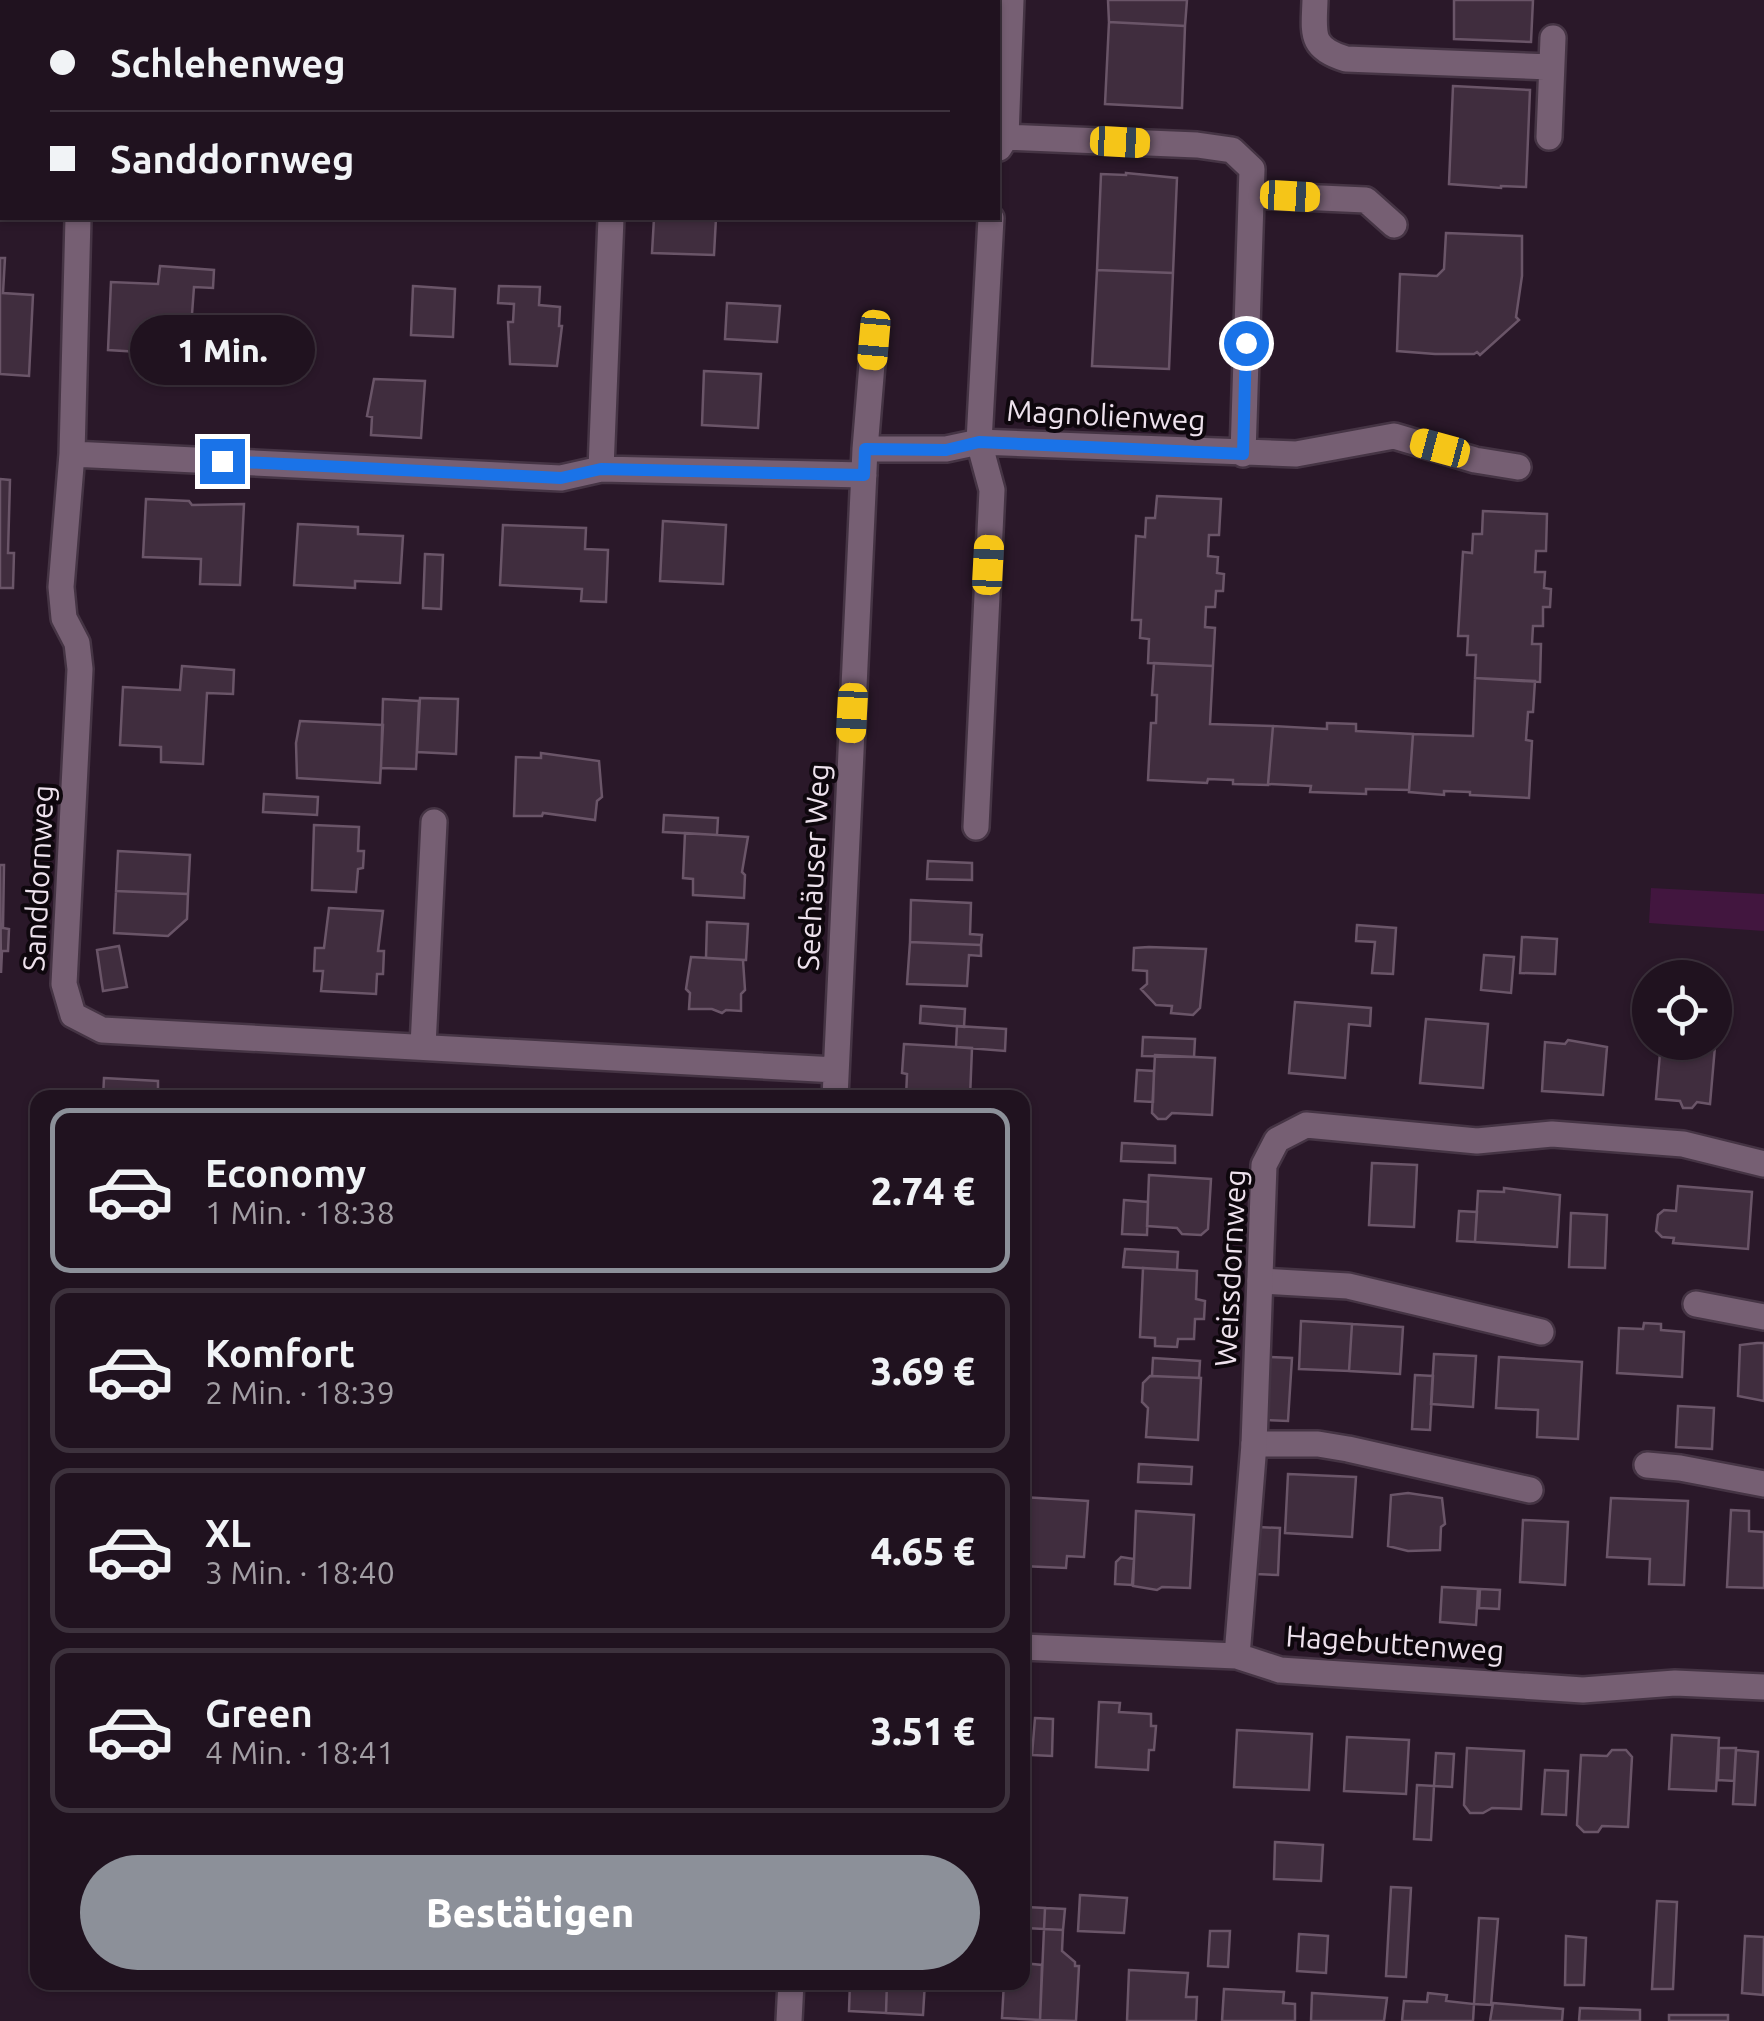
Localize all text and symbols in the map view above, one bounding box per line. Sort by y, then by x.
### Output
text: Schlehenweg [110,42,346,84]
car [1089,125,1151,159]
text: Sanddornweg [110,138,354,180]
car [1259,179,1321,213]
car [856,309,892,371]
callout: 1 Min. [130,316,314,386]
route start [1224,321,1269,366]
text: 1 Min. [177,332,268,368]
street label: Magnolienweg [1006,393,1206,437]
car [1407,426,1473,470]
route end [200,439,245,484]
car [971,534,1005,596]
car [835,682,869,744]
street label: Seehäuser Weg [791,763,835,971]
street label: Sanddornweg [16,784,60,972]
map controls [1632,960,1732,1060]
button: locate [1632,960,1732,1060]
icon: car [85,1146,175,1236]
text: Economy [205,1152,366,1194]
street label: Weissdornweg [1208,1168,1252,1368]
text: 2.74 € [871,1170,975,1212]
text: 1 Min. · 18:38 [205,1194,395,1230]
icon: car [85,1326,175,1416]
text: Komfort [205,1332,355,1374]
text: 3.69 € [871,1350,975,1392]
text: 2 Min. · 18:39 [205,1374,395,1410]
icon: car [85,1506,175,1596]
text: XL [205,1512,251,1554]
text: 4.65 € [871,1530,975,1572]
text: 3 Min. · 18:40 [205,1554,395,1590]
street label: Hagebuttenweg [1285,1618,1505,1668]
icon: car [85,1686,175,1776]
text: Green [205,1692,313,1734]
text: 3.51 € [871,1710,975,1752]
text: 4 Min. · 18:41 [205,1734,395,1770]
button: Bestätigen [80,1855,980,1970]

